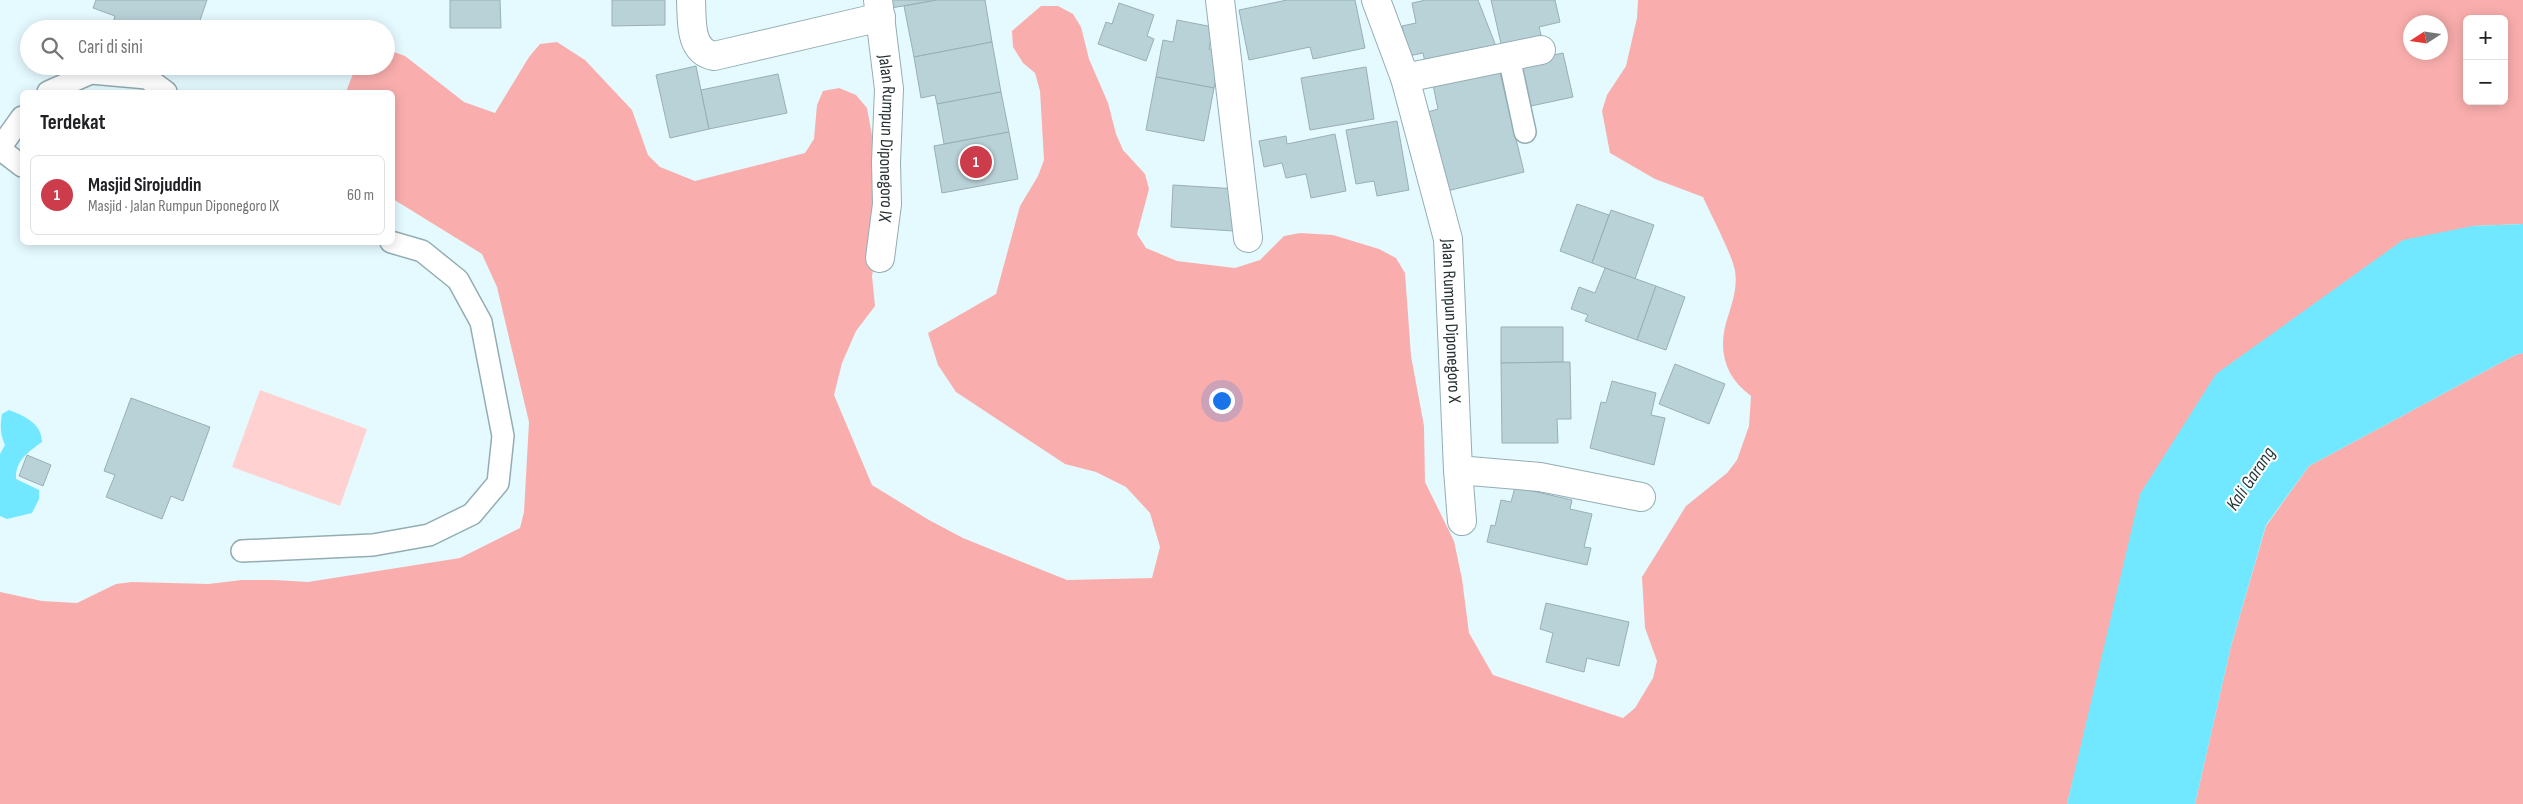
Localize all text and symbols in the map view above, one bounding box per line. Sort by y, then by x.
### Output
north arrow [2403,15,2448,60]
map controls [2463,15,2508,105]
button: + [2463,15,2508,60]
search box [20,20,395,75]
icon: search [38,34,66,62]
text: Cari di sini [78,36,143,59]
street label: Jalan Rumpun Diponegoro IX [874,52,900,224]
button: − [2463,60,2508,105]
text: Terdekat [40,110,106,135]
pin: 1 [960,143,992,181]
text: Masjid Sirojuddin [88,174,201,197]
text: 1 [54,186,60,205]
text: 60 m [347,186,374,205]
text: Masjid · Jalan Rumpun Diponegoro IX [88,197,279,216]
street label: Jalan Rumpun Diponegoro X [1437,238,1466,404]
your location [1209,388,1235,414]
water label: Kali Garang [2221,443,2281,515]

